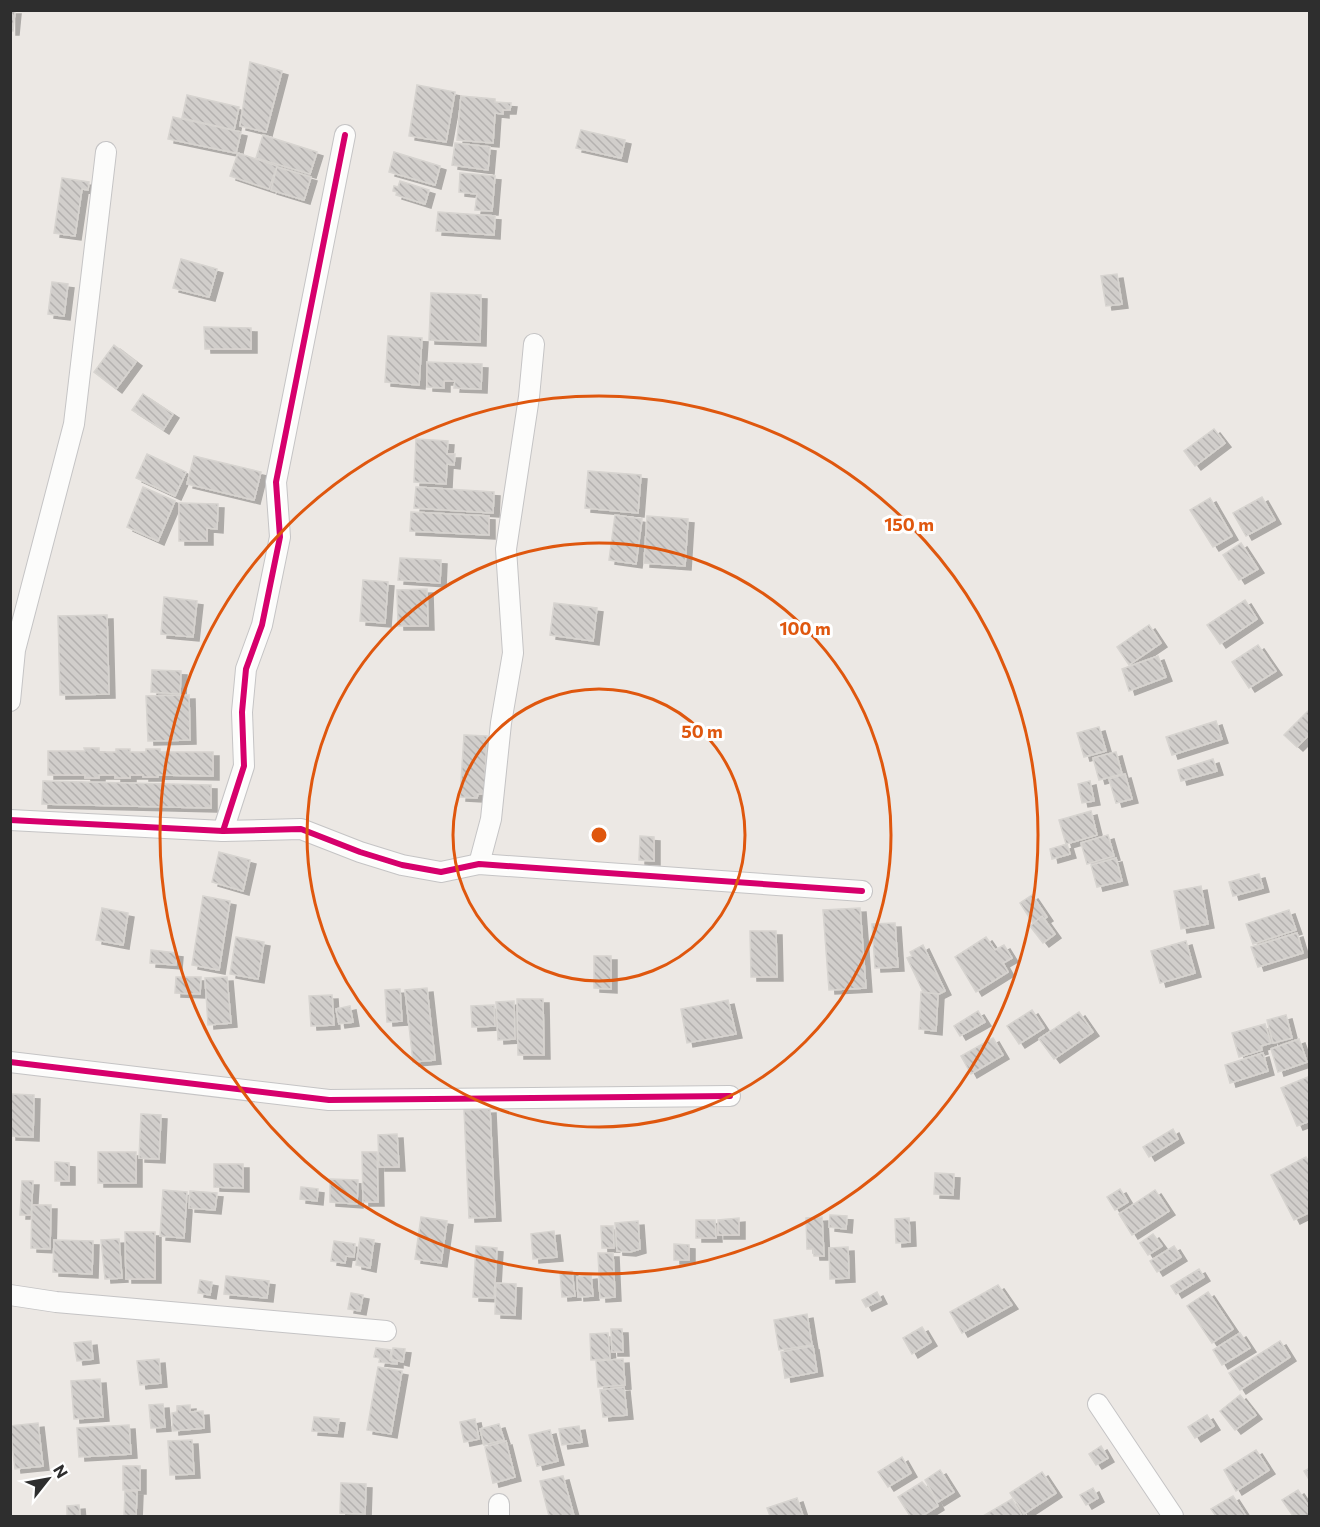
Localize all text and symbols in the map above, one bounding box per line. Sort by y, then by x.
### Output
text: 150 m [884,513,934,535]
text: 100 m [779,617,831,639]
text: 50 m [681,720,723,742]
centre of rings [589,825,609,845]
north arrow [18,1449,78,1509]
text: N [50,1461,73,1481]

